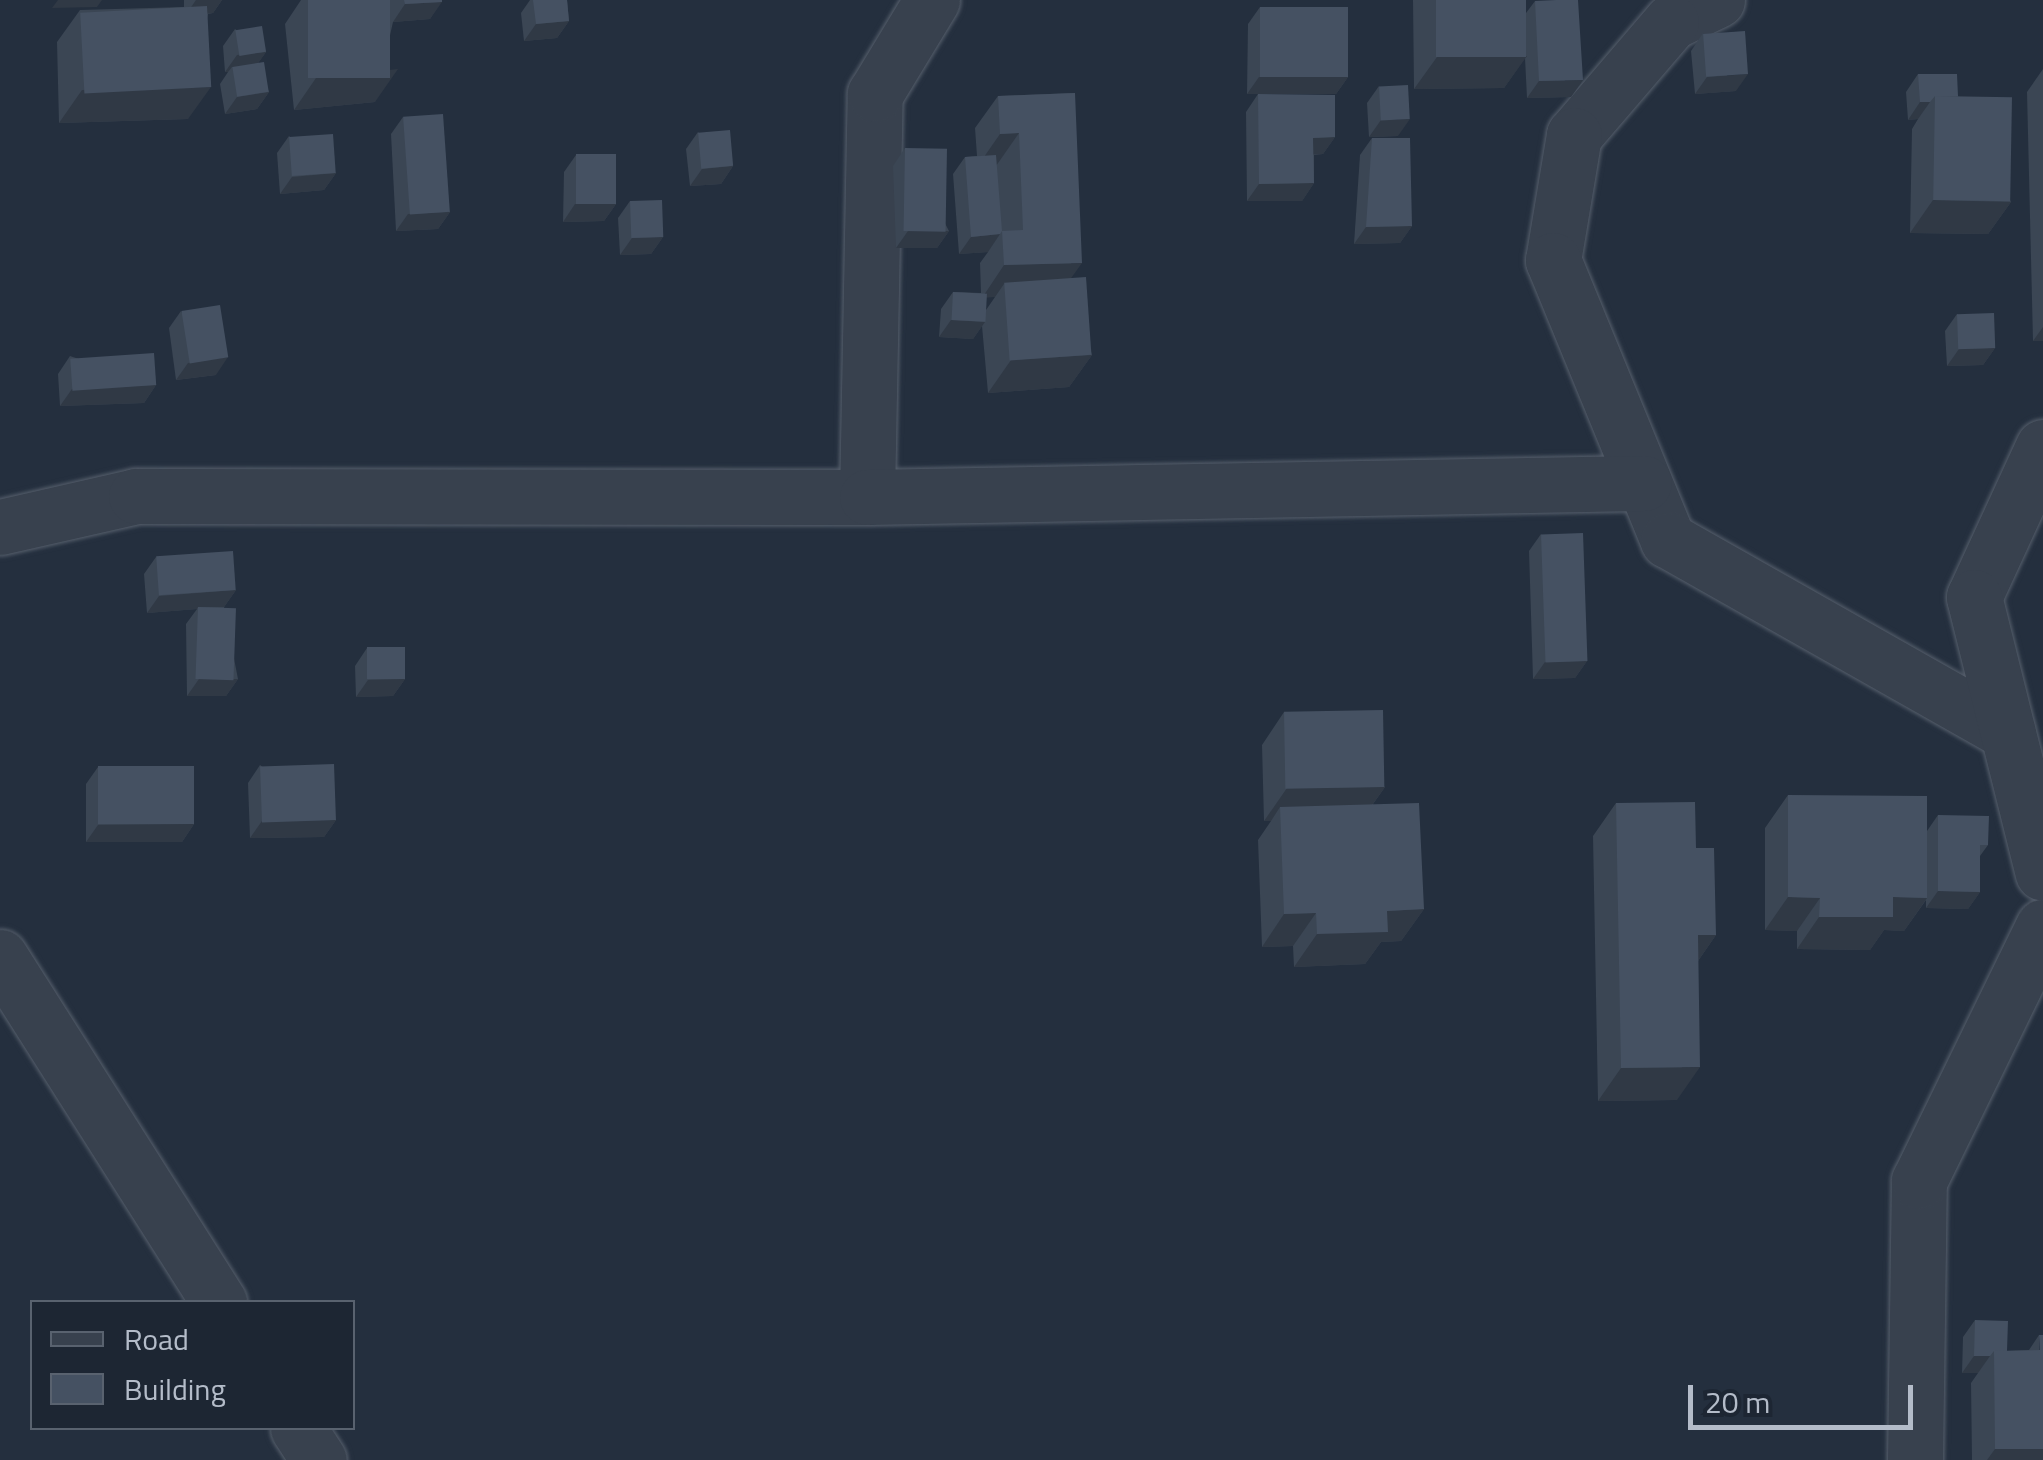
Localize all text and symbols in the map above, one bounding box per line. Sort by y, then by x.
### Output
legend [30,1300,355,1430]
text: Road [124,1316,189,1362]
scale bar [1693,1365,1918,1427]
text: Building [124,1366,226,1412]
text: 20 m [1705,1379,1770,1425]

